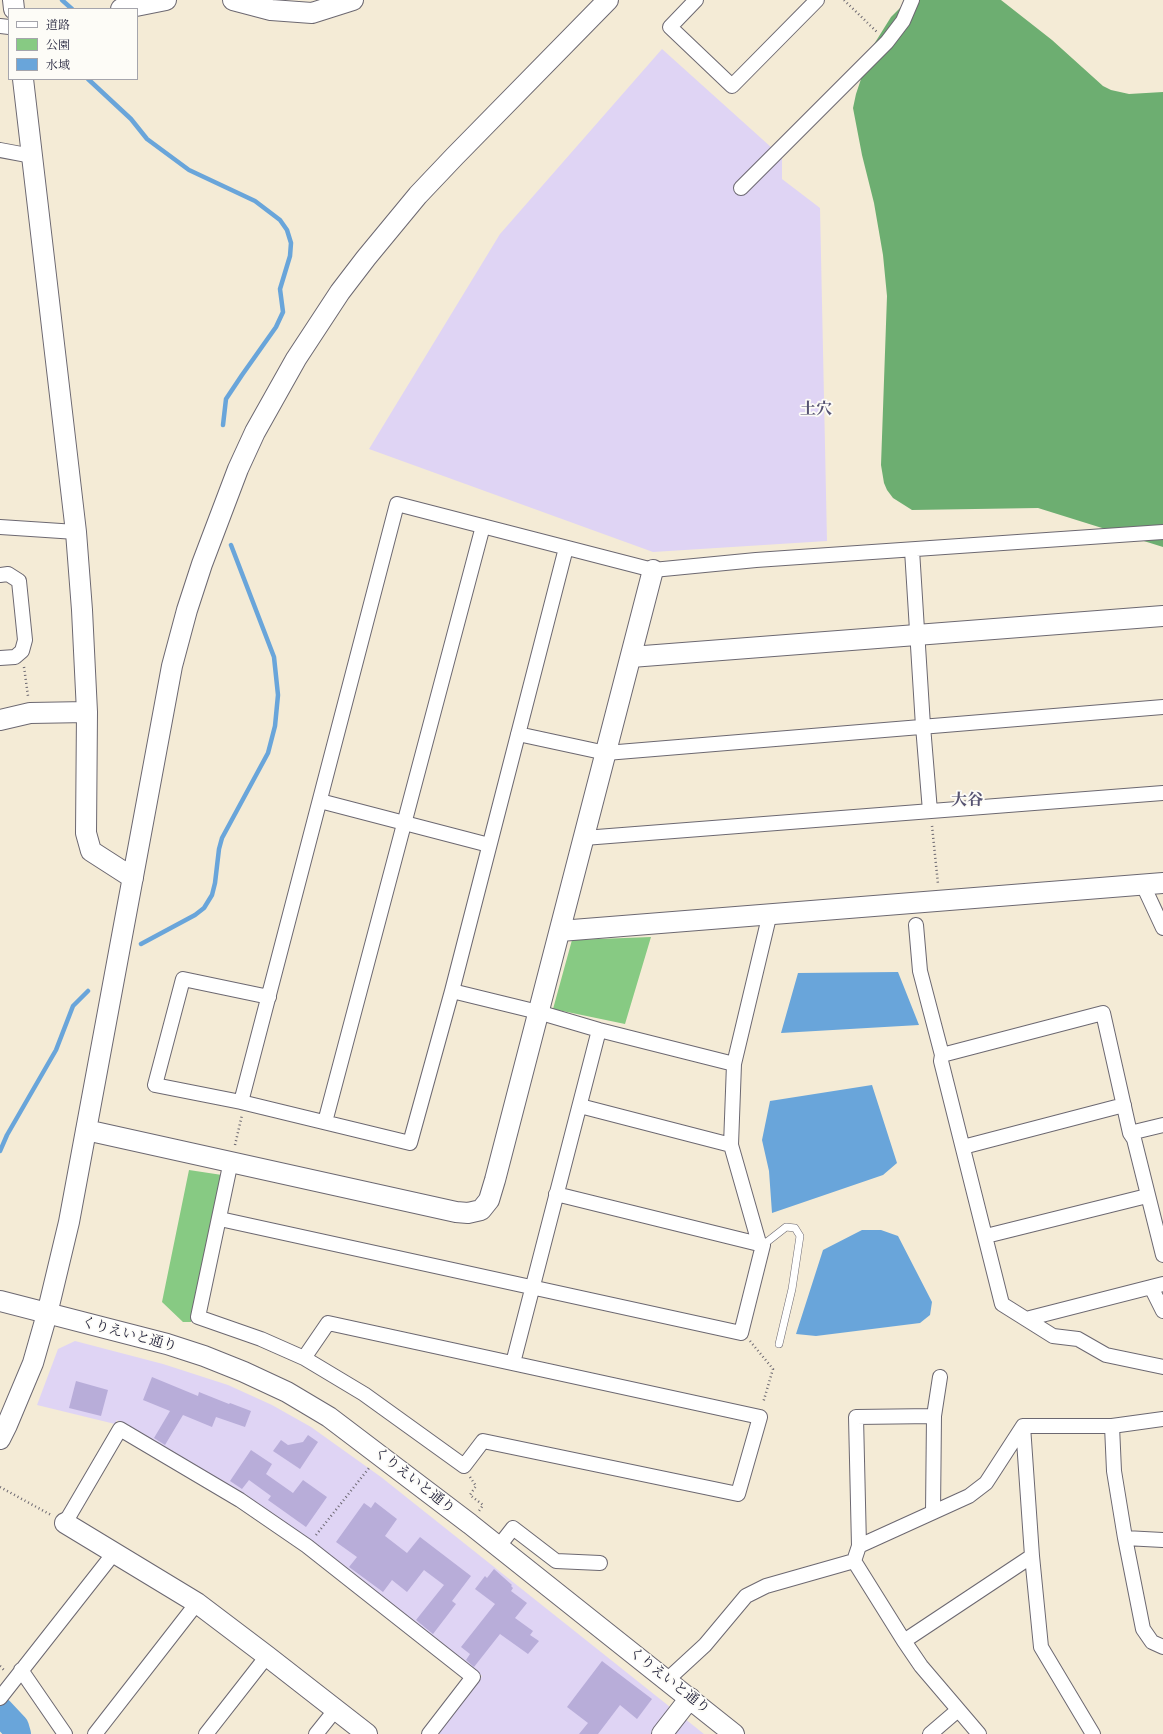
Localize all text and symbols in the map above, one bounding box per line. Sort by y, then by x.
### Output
legend [8,8,138,80]
text: 道路 [46,18,70,33]
text: 公園 [46,38,70,53]
text: 水域 [46,58,70,73]
district label: 土穴 [800,400,832,420]
district label: 大谷 [951,791,983,811]
street label: くりえいと通り [79,1314,179,1356]
street label: くりえいと通り [370,1444,458,1518]
street label: くりえいと通り [625,1644,713,1718]

